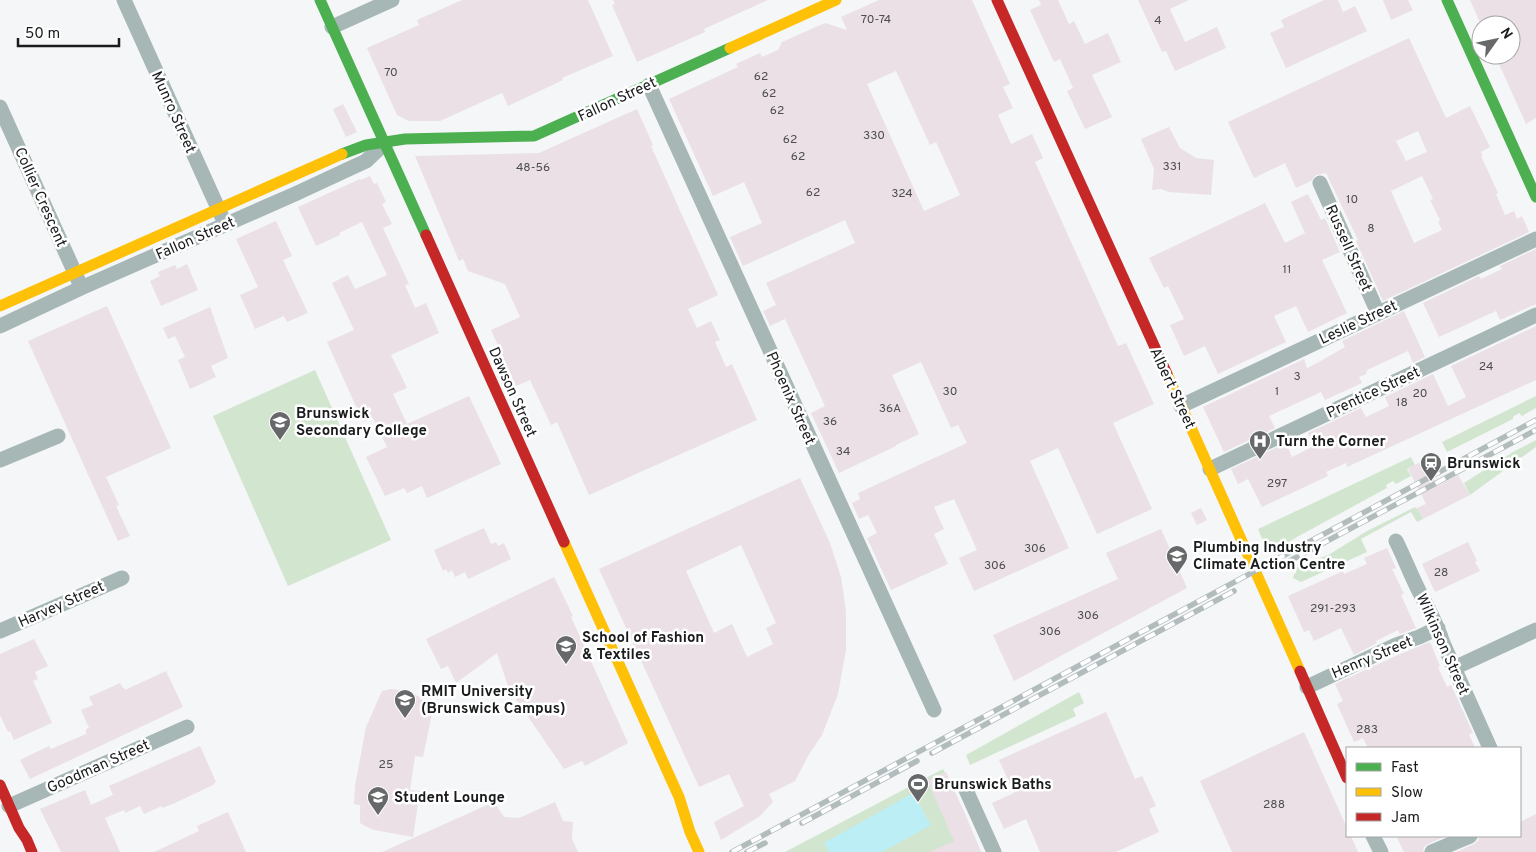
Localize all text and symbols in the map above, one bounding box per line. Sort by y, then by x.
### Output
house number: 70-74 [861,12,891,28]
house number: 4 [1154,13,1162,29]
scale bar [18,15,119,47]
north arrow [1471,15,1521,65]
text: 50 m [25,25,60,44]
text: N [1496,25,1516,43]
house number: 70 [384,65,398,81]
street label: Munro Street [146,69,199,157]
house number: 62 [754,69,768,85]
street label: Fallon Street [575,74,660,127]
house number: 62 [762,86,776,102]
house number: 62 [770,103,784,119]
house number: 330 [863,128,885,144]
house number: 62 [783,132,797,148]
street label: Collier Crescent [9,145,70,250]
house number: 62 [791,149,805,165]
house number: 331 [1163,159,1181,175]
house number: 48-56 [516,160,550,176]
house number: 62 [806,185,820,201]
house number: 324 [891,186,913,202]
house number: 10 [1346,192,1358,208]
street label: Russell Street [1320,202,1375,295]
street label: Fallon Street [153,213,238,265]
house number: 8 [1367,221,1375,237]
house number: 11 [1283,262,1291,278]
street label: Leslie Street [1317,297,1401,350]
street label: Dawson Street [483,345,540,441]
street label: Albert Street [1145,345,1199,432]
street label: Phoenix Street [761,349,819,448]
house number: 24 [1479,359,1493,375]
street label: Prentice Street [1324,363,1423,423]
house number: 3 [1293,369,1301,385]
house number: 30 [943,384,957,400]
house number: 1 [1275,384,1279,400]
house number: 20 [1412,386,1428,402]
house number: 18 [1396,395,1408,411]
house number: 36A [879,401,901,417]
place label: Brunswick Secondary College [296,405,427,441]
school or university icon: Brunswick Secondary College [268,410,292,441]
house number: 36 [823,414,837,430]
hospital icon: Turn the Corner [1248,429,1272,460]
place label: Turn the Corner [1276,433,1387,452]
house number: 34 [836,444,850,460]
station icon: Brunswick [1419,451,1443,482]
place label: Brunswick [1447,455,1521,474]
house number: 297 [1267,476,1287,492]
place label: Plumbing Industry Climate Action Centre [1193,539,1345,575]
house number: 306 [1024,541,1046,557]
school or university icon: Plumbing Industry Climate Action Centre [1165,544,1189,575]
house number: 306 [984,558,1006,574]
house number: 28 [1434,565,1448,581]
street label: Harvey Street [16,578,108,633]
street label: Wilkinson Street [1411,591,1472,698]
house number: 291-293 [1310,601,1356,617]
house number: 306 [1077,608,1099,624]
house number: 306 [1039,624,1061,640]
place label: School of Fashion & Textiles [582,629,704,665]
street label: Henry Street [1329,633,1416,684]
school or university icon: School of Fashion & Textiles [554,634,578,665]
place label: RMIT University (Brunswick Campus) [421,683,566,719]
school or university icon: RMIT University (Brunswick Campus) [393,688,417,719]
house number: 283 [1356,722,1378,738]
street label: Goodman Street [44,736,153,798]
legend [1346,747,1521,837]
house number: 25 [379,757,393,773]
text: Fast [1391,759,1419,778]
sports icon: Brunswick Baths [906,772,930,803]
place label: Brunswick Baths [934,776,1052,795]
text: Slow [1391,784,1423,803]
school or university icon: Student Lounge [366,785,390,816]
place label: Student Lounge [394,789,505,808]
house number: 288 [1263,797,1285,813]
text: Jam [1391,809,1420,828]

